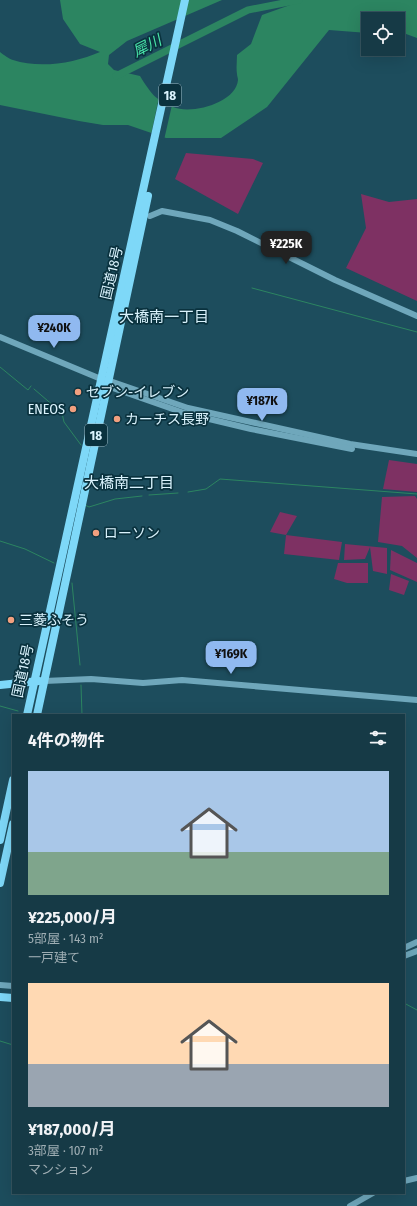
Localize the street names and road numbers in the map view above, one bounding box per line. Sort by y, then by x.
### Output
road number: 18 [159,84,181,106]
street label: 国道18号 [98,245,126,301]
road number: 18 [85,424,107,446]
street label: 国道18号 [9,643,37,699]

